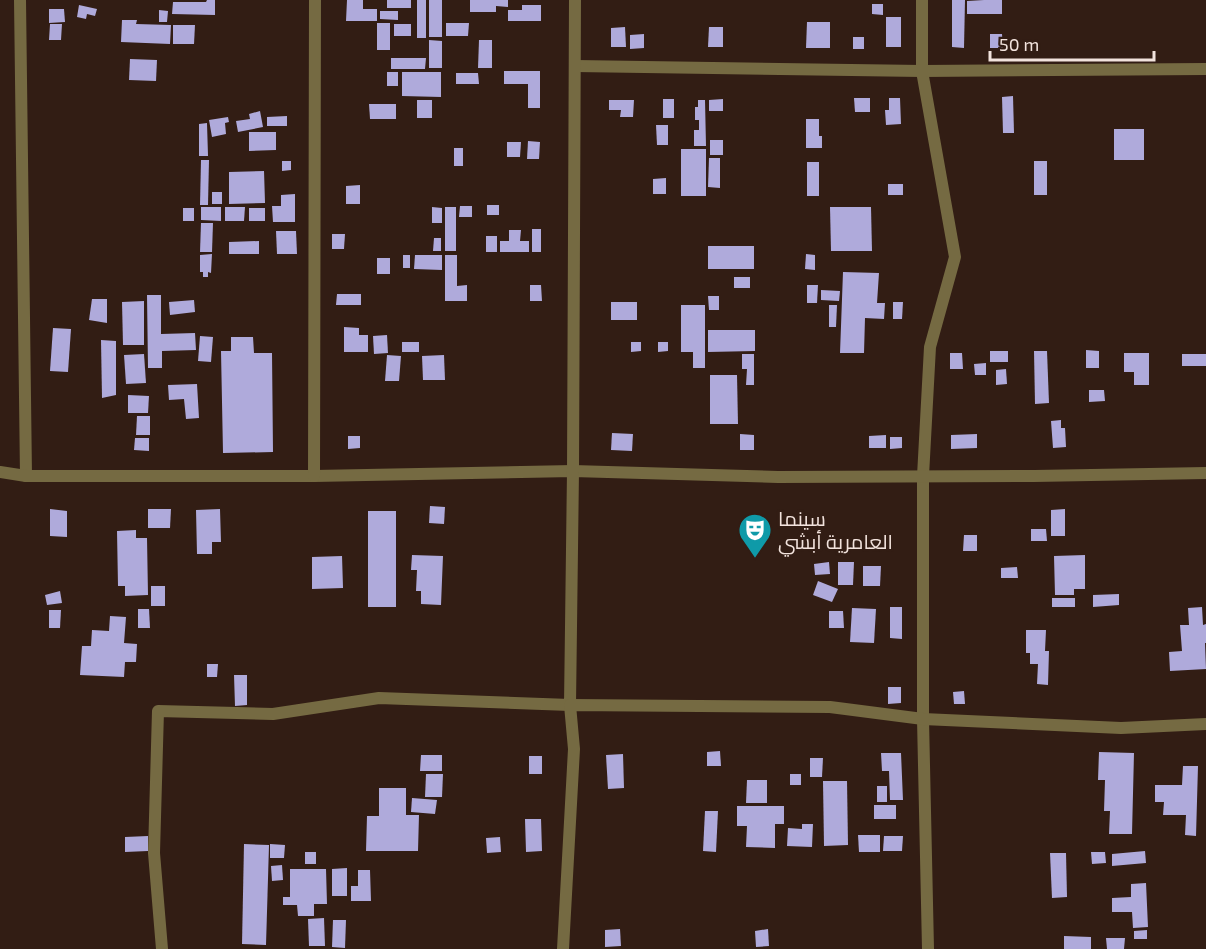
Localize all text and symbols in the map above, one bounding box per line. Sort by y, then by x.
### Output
scale bar [990,24,1154,62]
text: 50 m [999,33,1039,55]
place label: سينما العامرية أبشي [778,506,893,557]
theatre icon: سينما العامرية أبشي [737,512,773,559]

